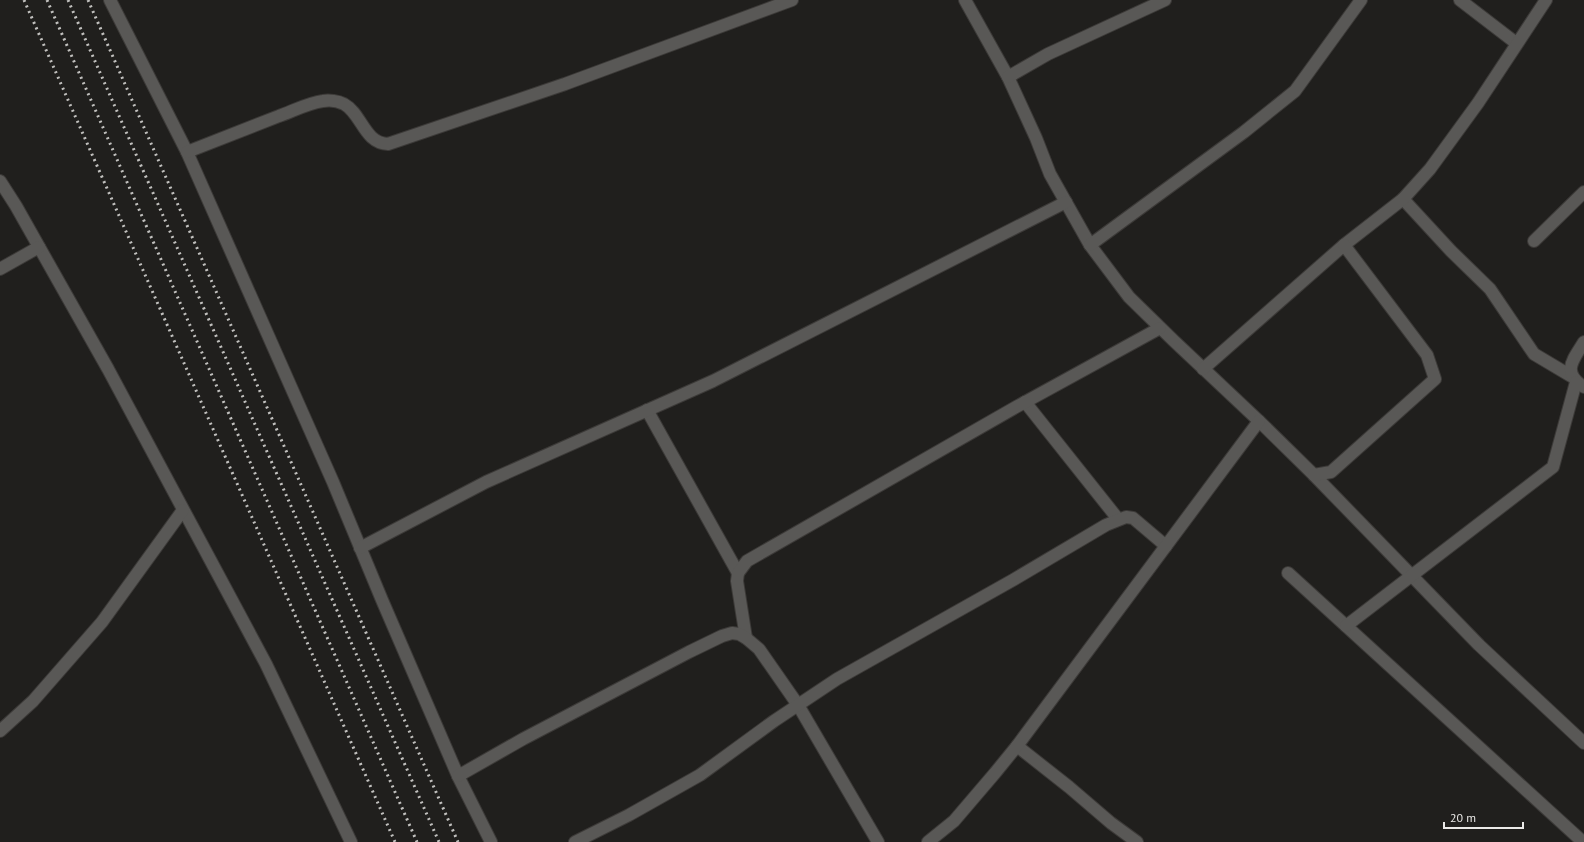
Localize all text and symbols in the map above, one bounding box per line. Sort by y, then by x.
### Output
scale bar [1444,804,1523,830]
text: 20 m [1450,810,1476,825]

